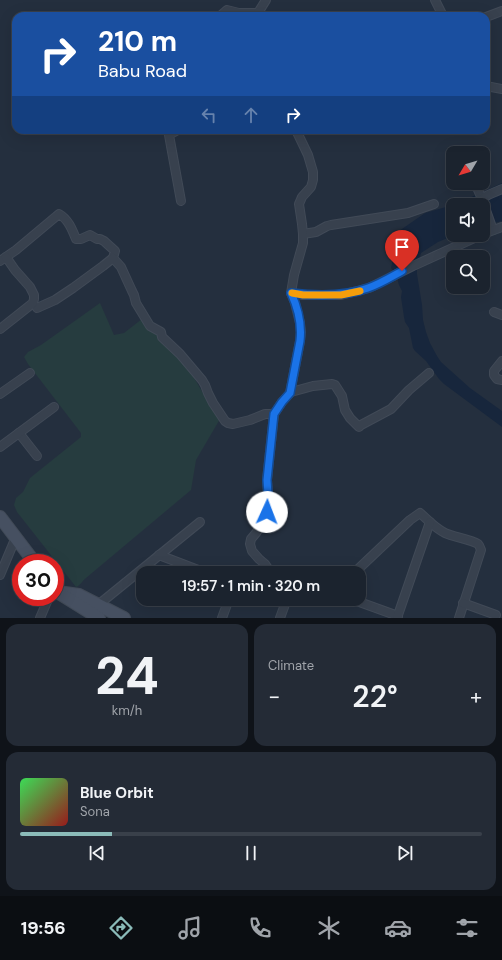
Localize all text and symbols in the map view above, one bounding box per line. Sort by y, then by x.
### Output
text: 210 m [98,23,177,60]
icon: right [32,28,84,80]
text: Babu Road [98,59,187,83]
icon: left [198,104,220,126]
icon: ahead [240,104,262,126]
icon: right [282,104,304,126]
north arrow [446,146,490,190]
map controls [446,146,490,294]
button: sound [446,198,490,242]
pin [385,230,419,271]
icon: arrive [391,236,413,258]
button: search [446,250,490,294]
position arrow [246,491,288,533]
speed limit sign: 30 [12,554,64,606]
text: 19:57 · 1 min · 320 m [182,576,320,596]
text: 24 [95,642,159,710]
text: Climate [268,657,314,674]
text: 22° [352,677,398,716]
text: − [268,682,280,711]
text: + [470,682,482,711]
text: km/h [112,702,142,719]
text: Blue Orbit [80,783,154,803]
text: Sona [80,803,110,820]
icon: previous [86,842,108,864]
icon: pause [240,842,262,864]
icon: next [394,842,416,864]
icon: directions [107,914,135,942]
icon: music [176,914,204,942]
icon: phone [246,914,274,942]
icon: climate [315,914,343,942]
icon: car [384,914,412,942]
icon: filters [453,914,481,942]
text: 19:56 [21,916,66,940]

